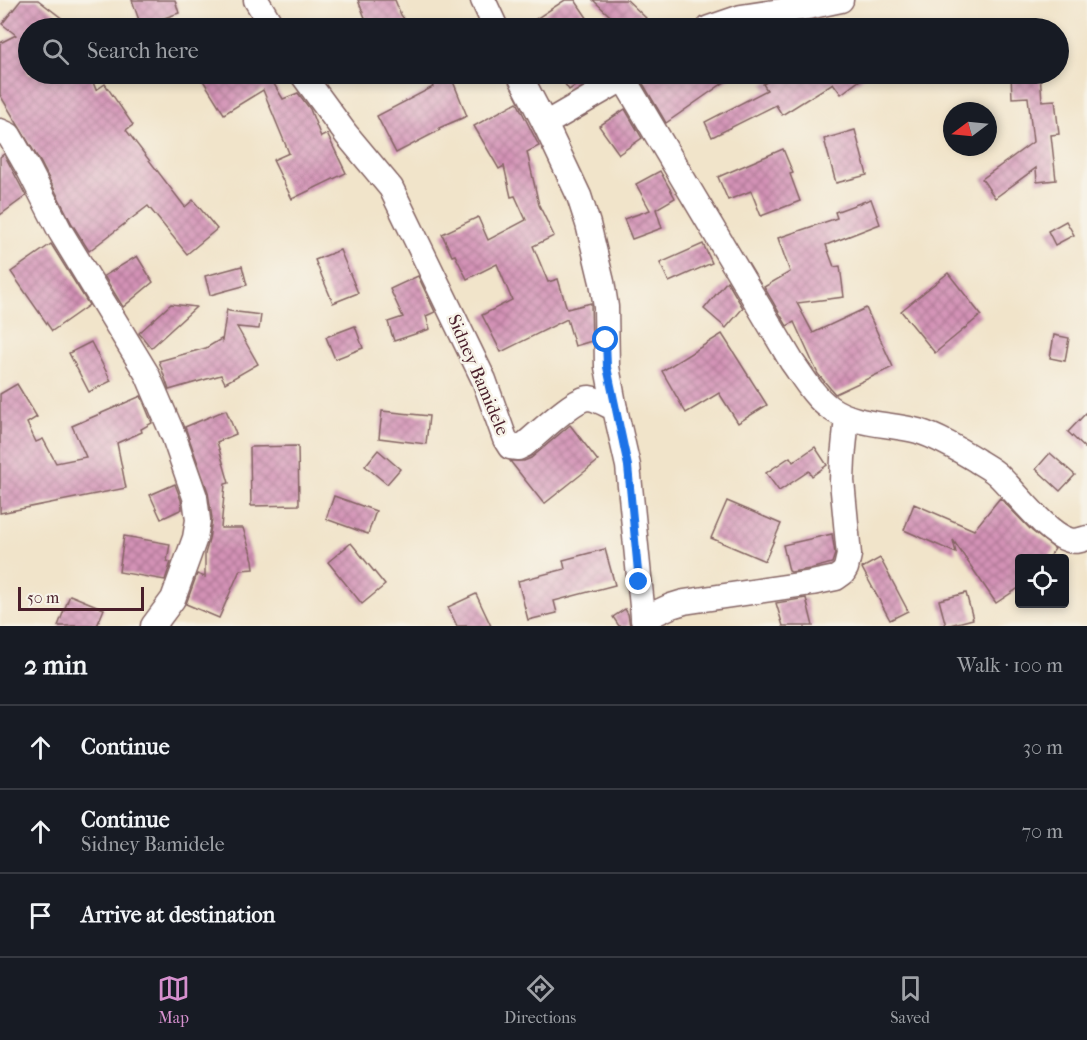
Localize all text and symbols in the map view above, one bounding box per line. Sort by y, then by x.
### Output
search box [18,18,1069,84]
icon: search [39,35,72,68]
text: Search here [87,38,199,64]
north arrow [943,102,997,156]
street label: Sidney Bamidele [443,311,513,439]
route start [592,326,618,352]
map controls [1015,554,1069,608]
button: locate [1015,554,1069,608]
route end [625,568,651,594]
scale bar [18,584,144,612]
text: 50 m [27,588,59,607]
text: 2 min [24,650,87,681]
text: Walk · 100 m [957,654,1063,677]
icon: ahead [24,731,57,764]
text: Continue [81,734,170,760]
text: 30 m [1023,736,1063,759]
text: Continue [81,807,170,833]
icon: ahead [24,815,57,848]
text: 70 m [1021,820,1063,843]
text: Sidney Bamidele [81,833,225,856]
icon: arrive [24,899,57,932]
text: Arrive at destination [81,902,275,928]
tab: Map [157,972,190,1027]
tab: Directions [504,972,576,1027]
tab: Saved [890,972,930,1027]

